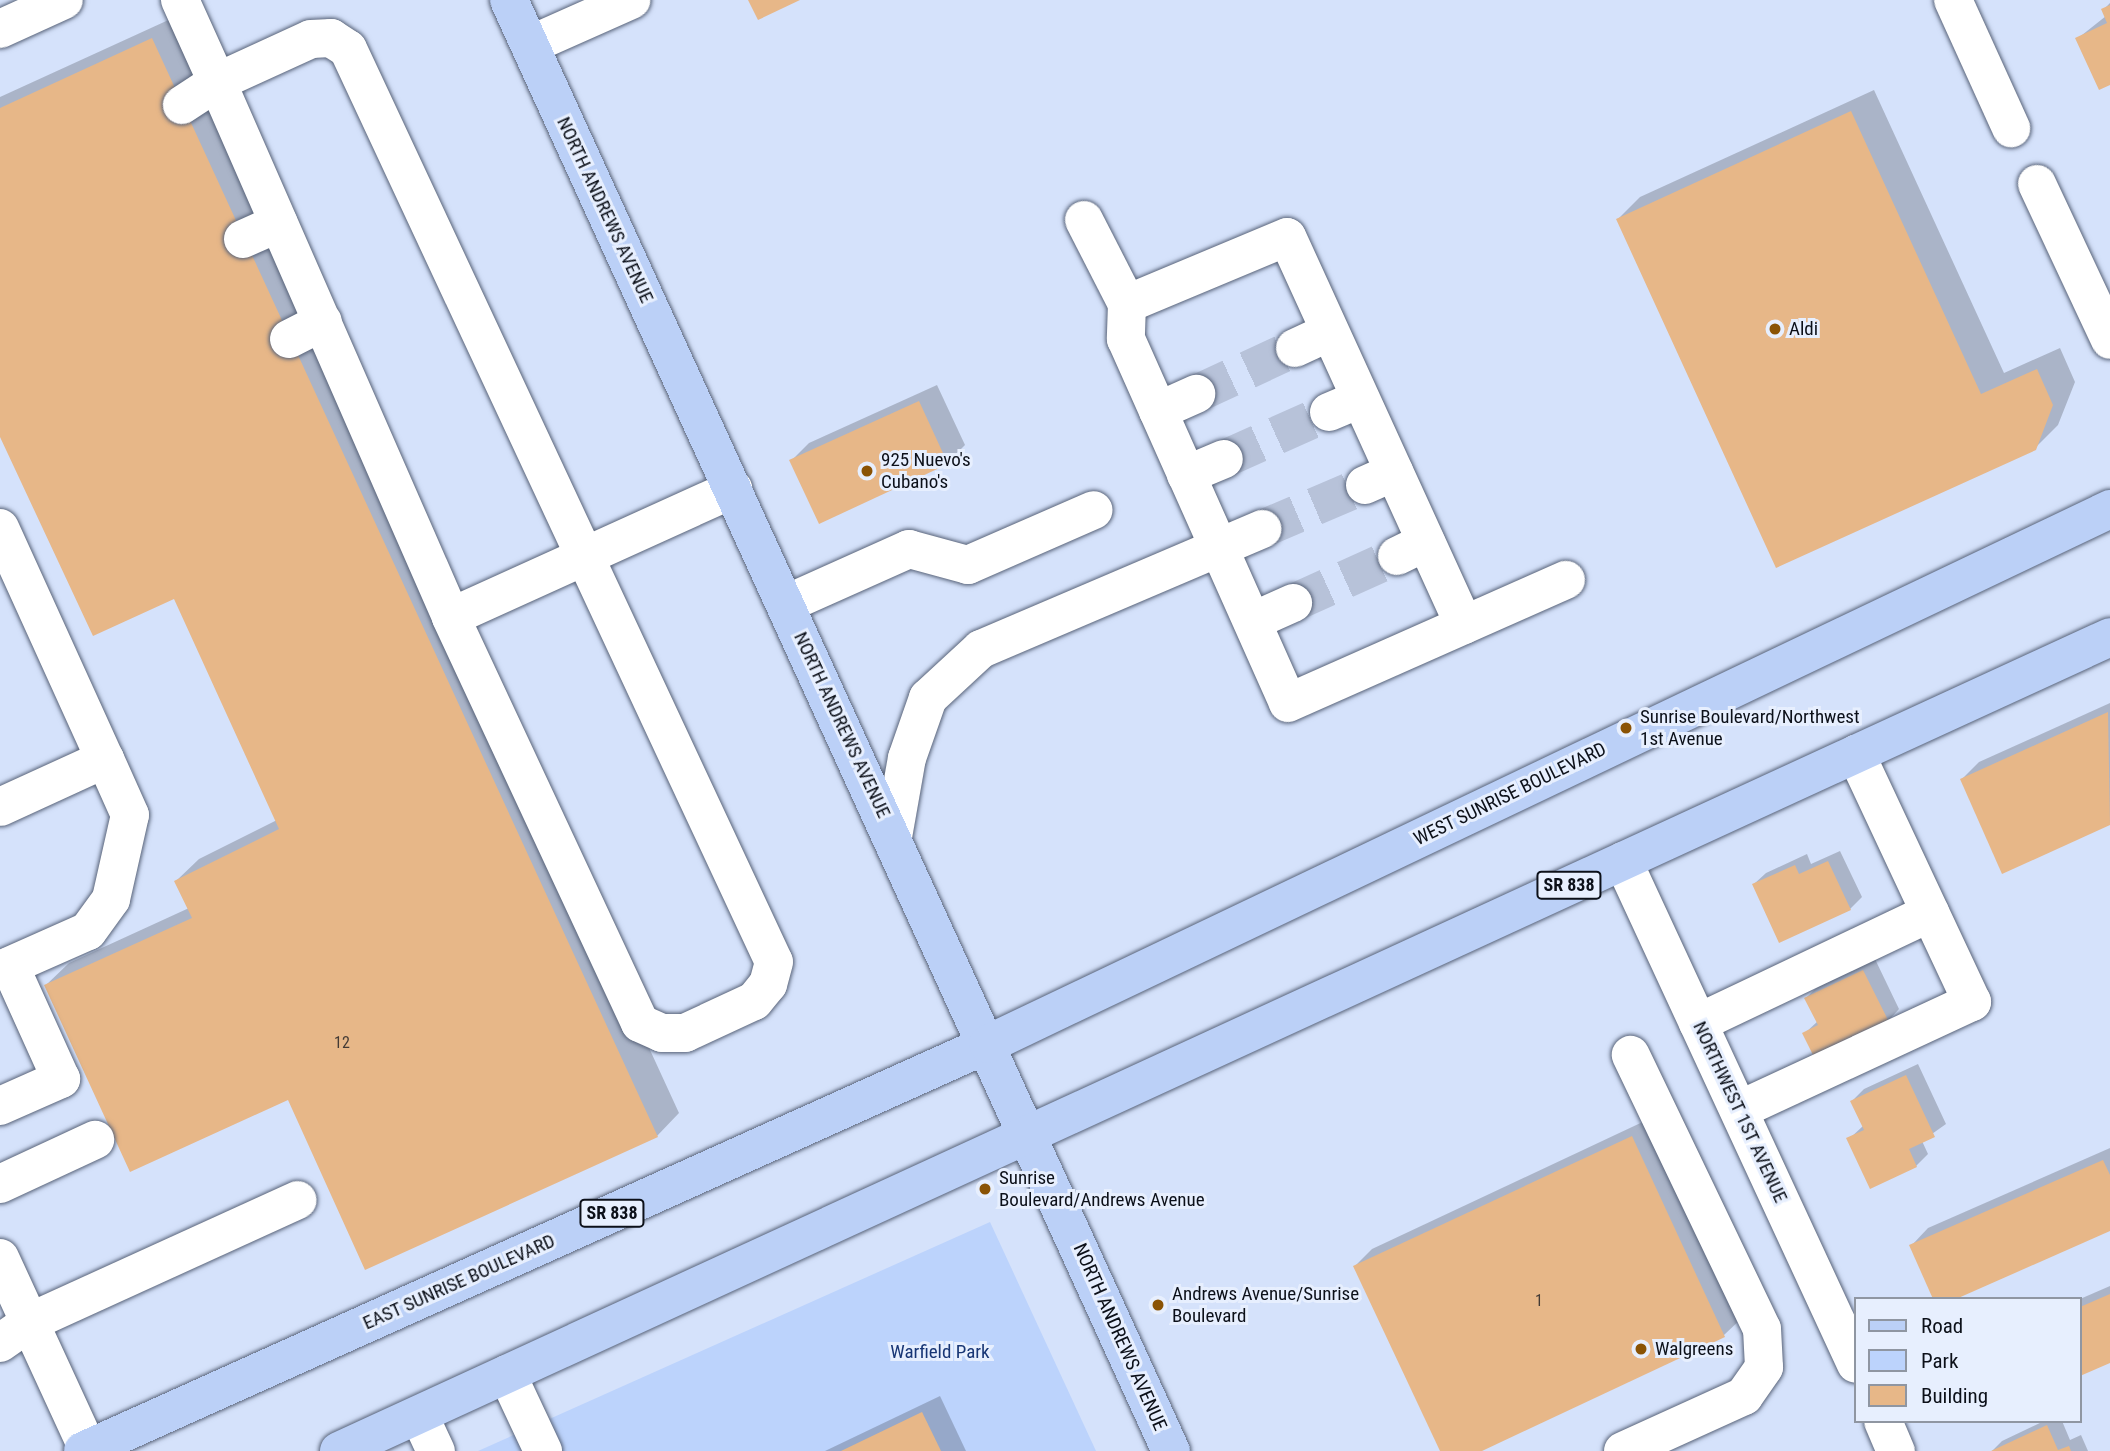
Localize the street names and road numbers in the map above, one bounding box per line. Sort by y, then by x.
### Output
street label: NORTH ANDREWS AVENUE [552,113,658,307]
street label: NORTH ANDREWS AVENUE [789,628,895,822]
street label: WEST SUNRISE BOULEVARD [1410,737,1610,851]
road number: SR 838 [1536,870,1602,900]
street label: NORTHWEST 1ST AVENUE [1688,1018,1792,1206]
road number: SR 838 [579,1198,645,1228]
street label: EAST SUNRISE BOULEVARD [359,1229,559,1335]
street label: NORTH ANDREWS AVENUE [1068,1240,1172,1434]

